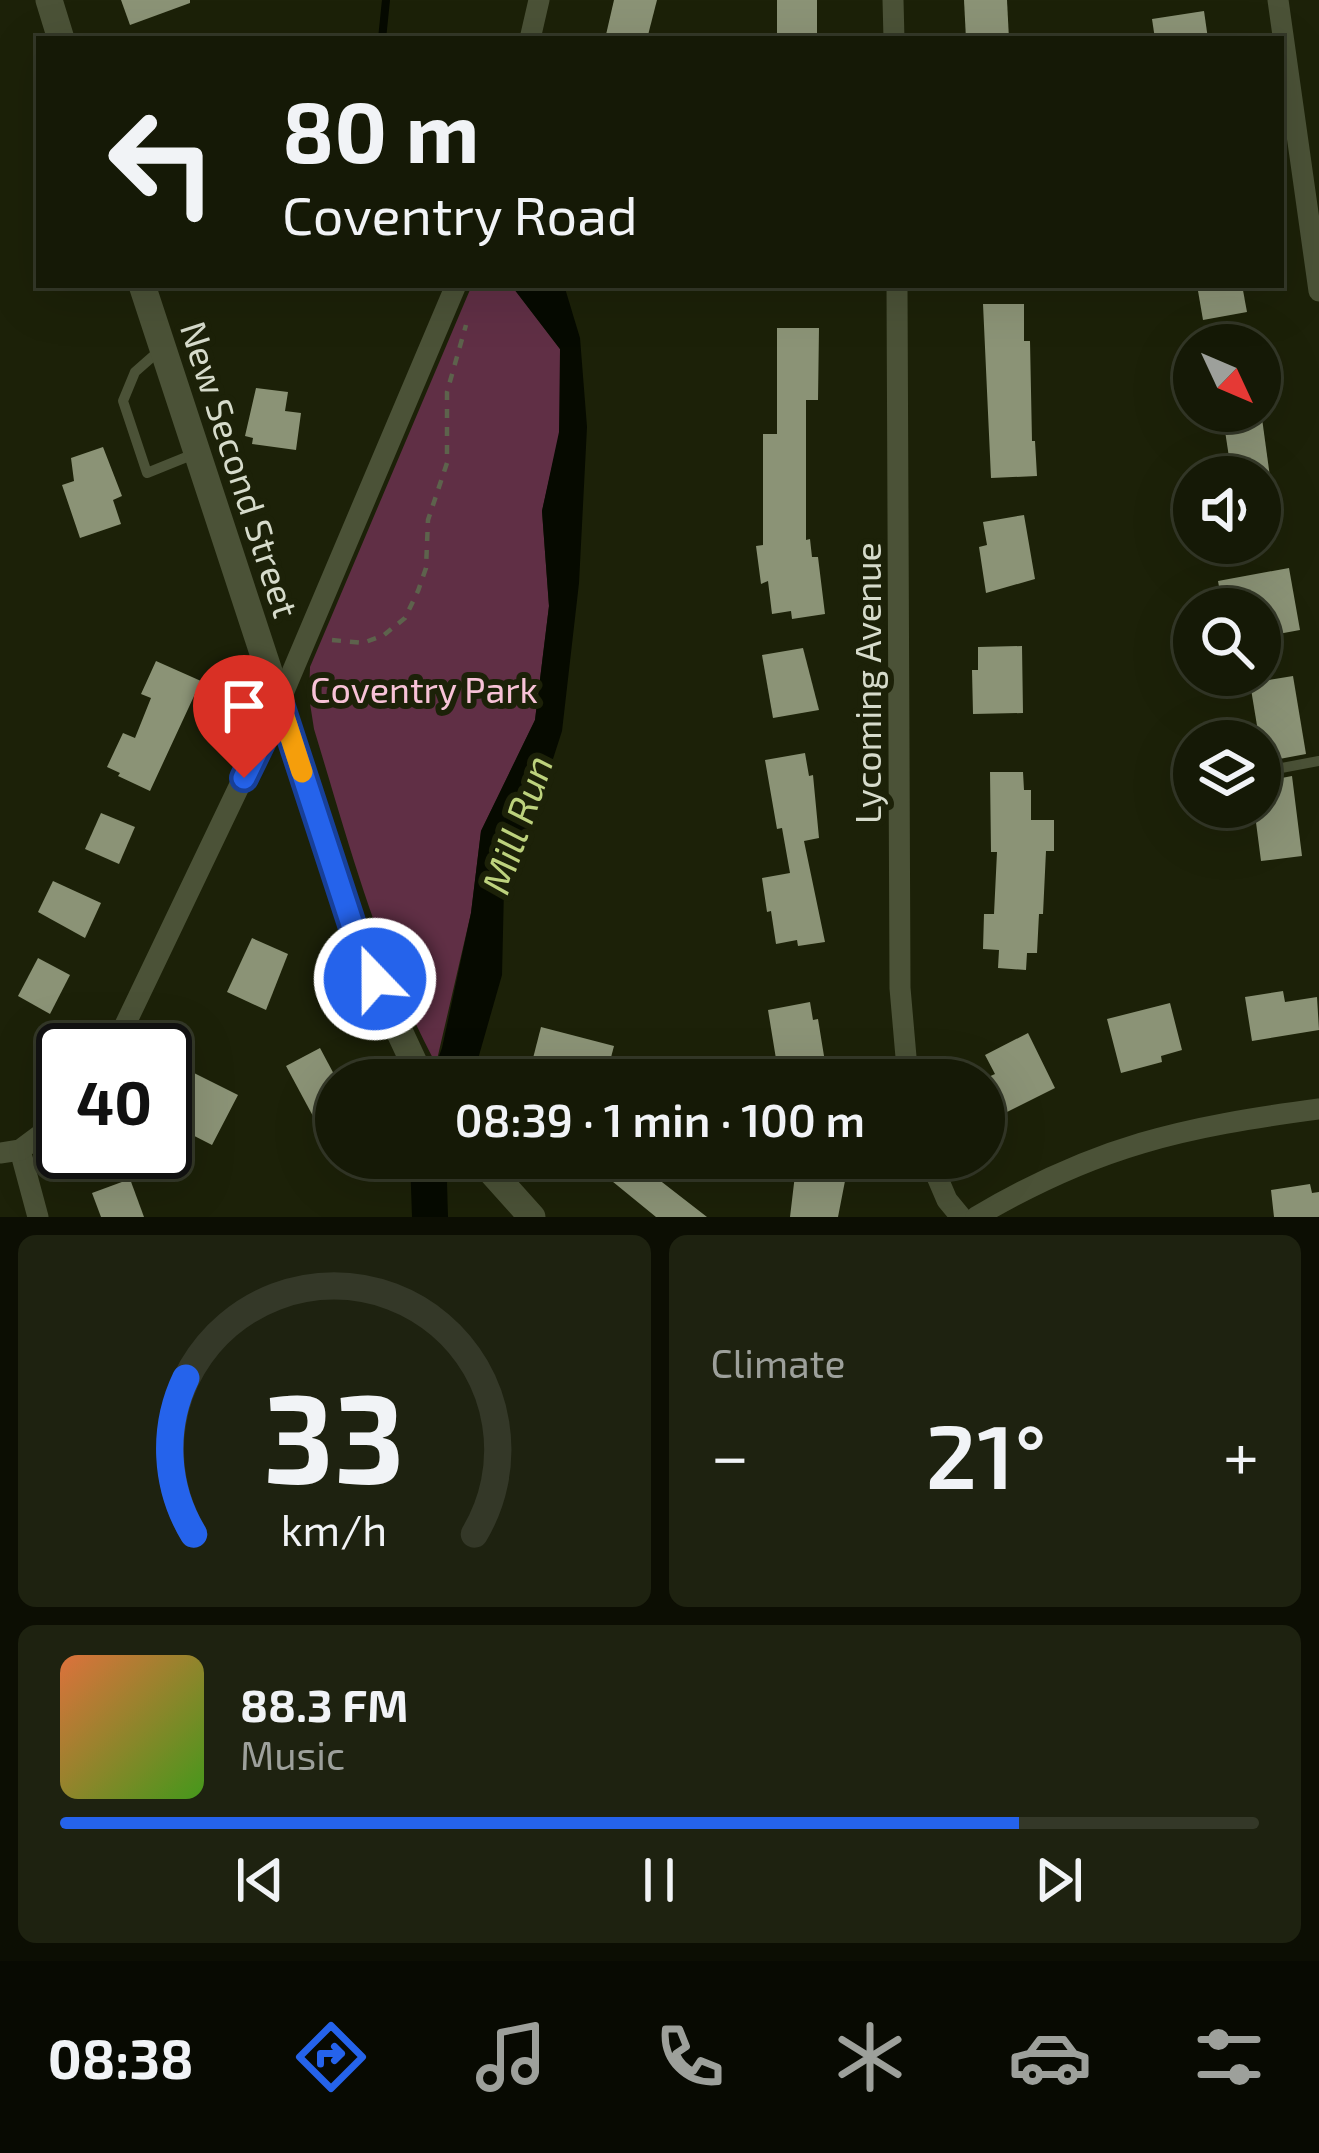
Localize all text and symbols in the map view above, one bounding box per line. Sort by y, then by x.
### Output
text: 80 m [282,79,479,180]
icon: left [84,84,240,240]
text: Coventry Road [282,181,638,246]
street label: New Second Street [173,316,309,622]
north arrow [1173,324,1281,432]
map controls [1173,324,1281,828]
button: sound [1173,456,1281,564]
street label: Lycoming Avenue [845,542,888,824]
button: search [1173,588,1281,696]
pin [193,655,295,778]
park label: Coventry Park [310,667,538,710]
icon: arrive [211,673,277,739]
button: layers [1173,720,1281,828]
water label: Mill Run [470,749,562,899]
position arrow [312,916,438,1042]
speed limit sign: 40 [36,1023,192,1179]
text: 08:39 · 1 min · 100 m [455,1092,865,1146]
text: Climate [711,1339,845,1386]
text: 33 [263,1358,405,1508]
text: 21° [925,1399,1046,1507]
text: − [711,1414,749,1493]
text: + [1223,1414,1259,1493]
text: km/h [281,1503,387,1555]
text: 88.3 FM [240,1677,409,1731]
text: Music [240,1731,345,1778]
icon: previous [227,1847,293,1913]
icon: pause [626,1847,692,1913]
icon: next [1026,1847,1092,1913]
icon: directions [289,2015,373,2099]
icon: music [469,2015,553,2099]
icon: phone [648,2015,732,2099]
icon: climate [828,2015,912,2099]
icon: car [1008,2015,1092,2099]
icon: filters [1187,2015,1271,2099]
text: 08:38 [48,2025,194,2090]

